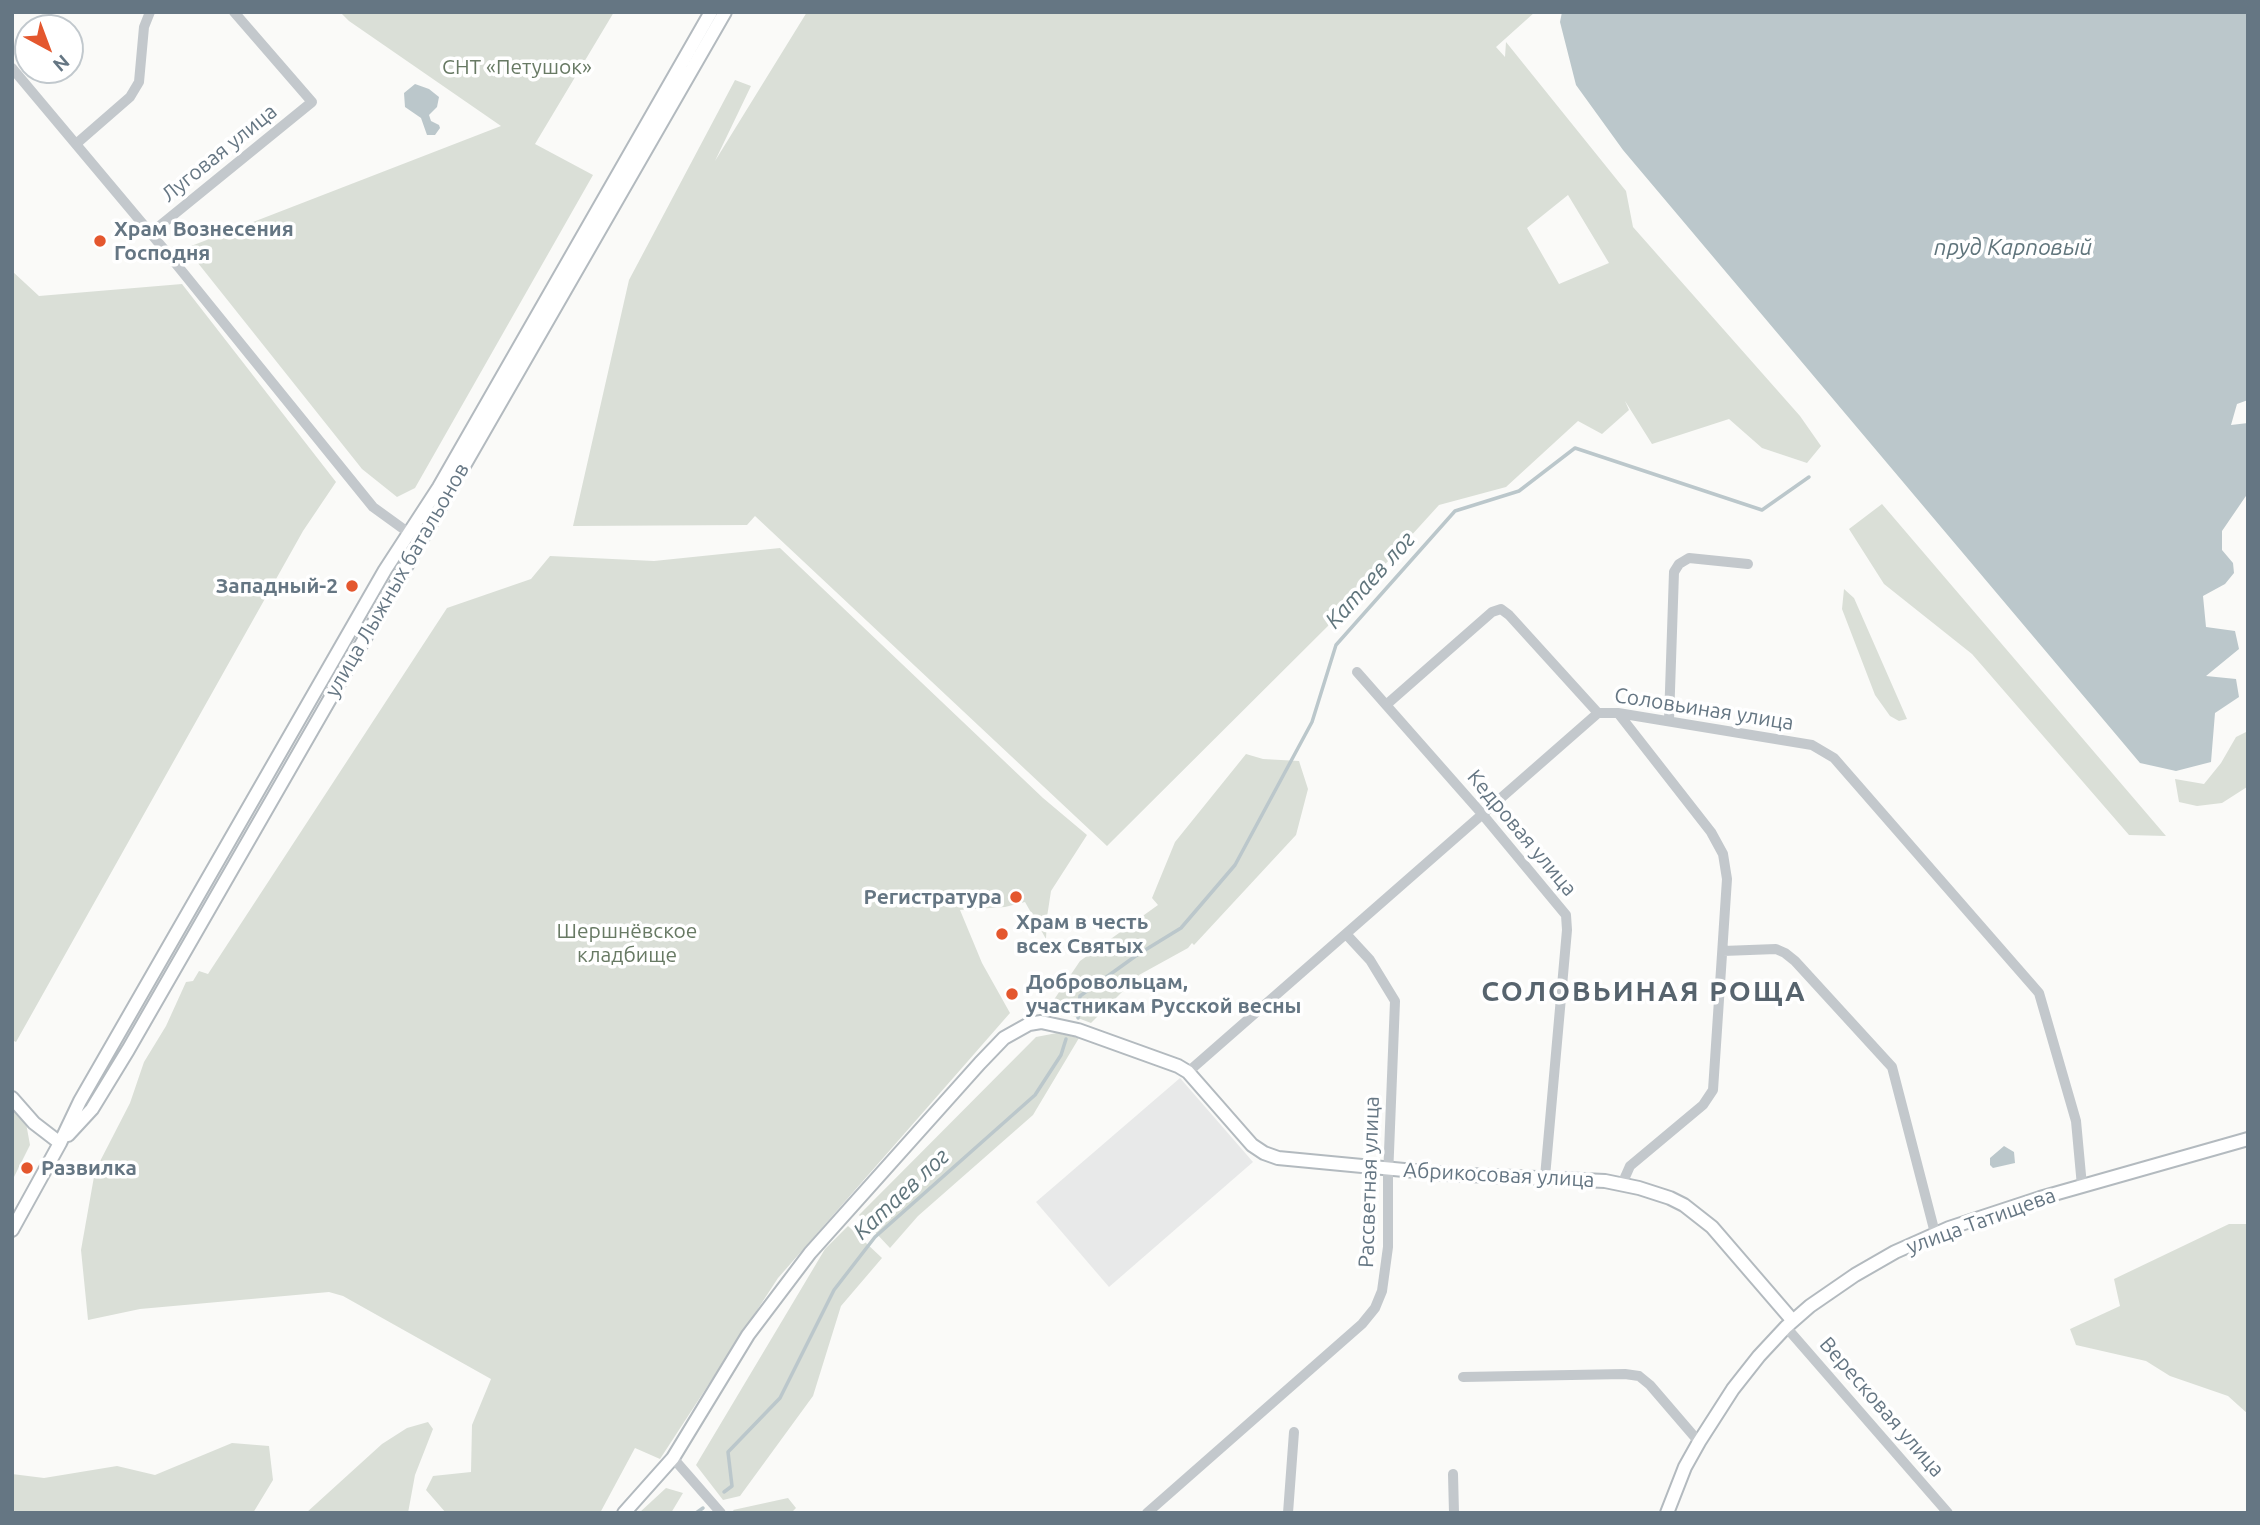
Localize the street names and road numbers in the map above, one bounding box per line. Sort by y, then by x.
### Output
street label: Луговая улица [156,99,282,207]
street label: улица Лыжных батальонов [320,458,474,702]
street label: Соловьиная улица [1613,682,1795,736]
street label: Кедровая улица [1462,765,1582,901]
street label: Рассветная улица [1353,1096,1385,1268]
street label: Абрикосовая улица [1403,1157,1595,1193]
street label: улица Татищева [1903,1182,2059,1260]
street label: Вересковая улица [1814,1332,1950,1482]

